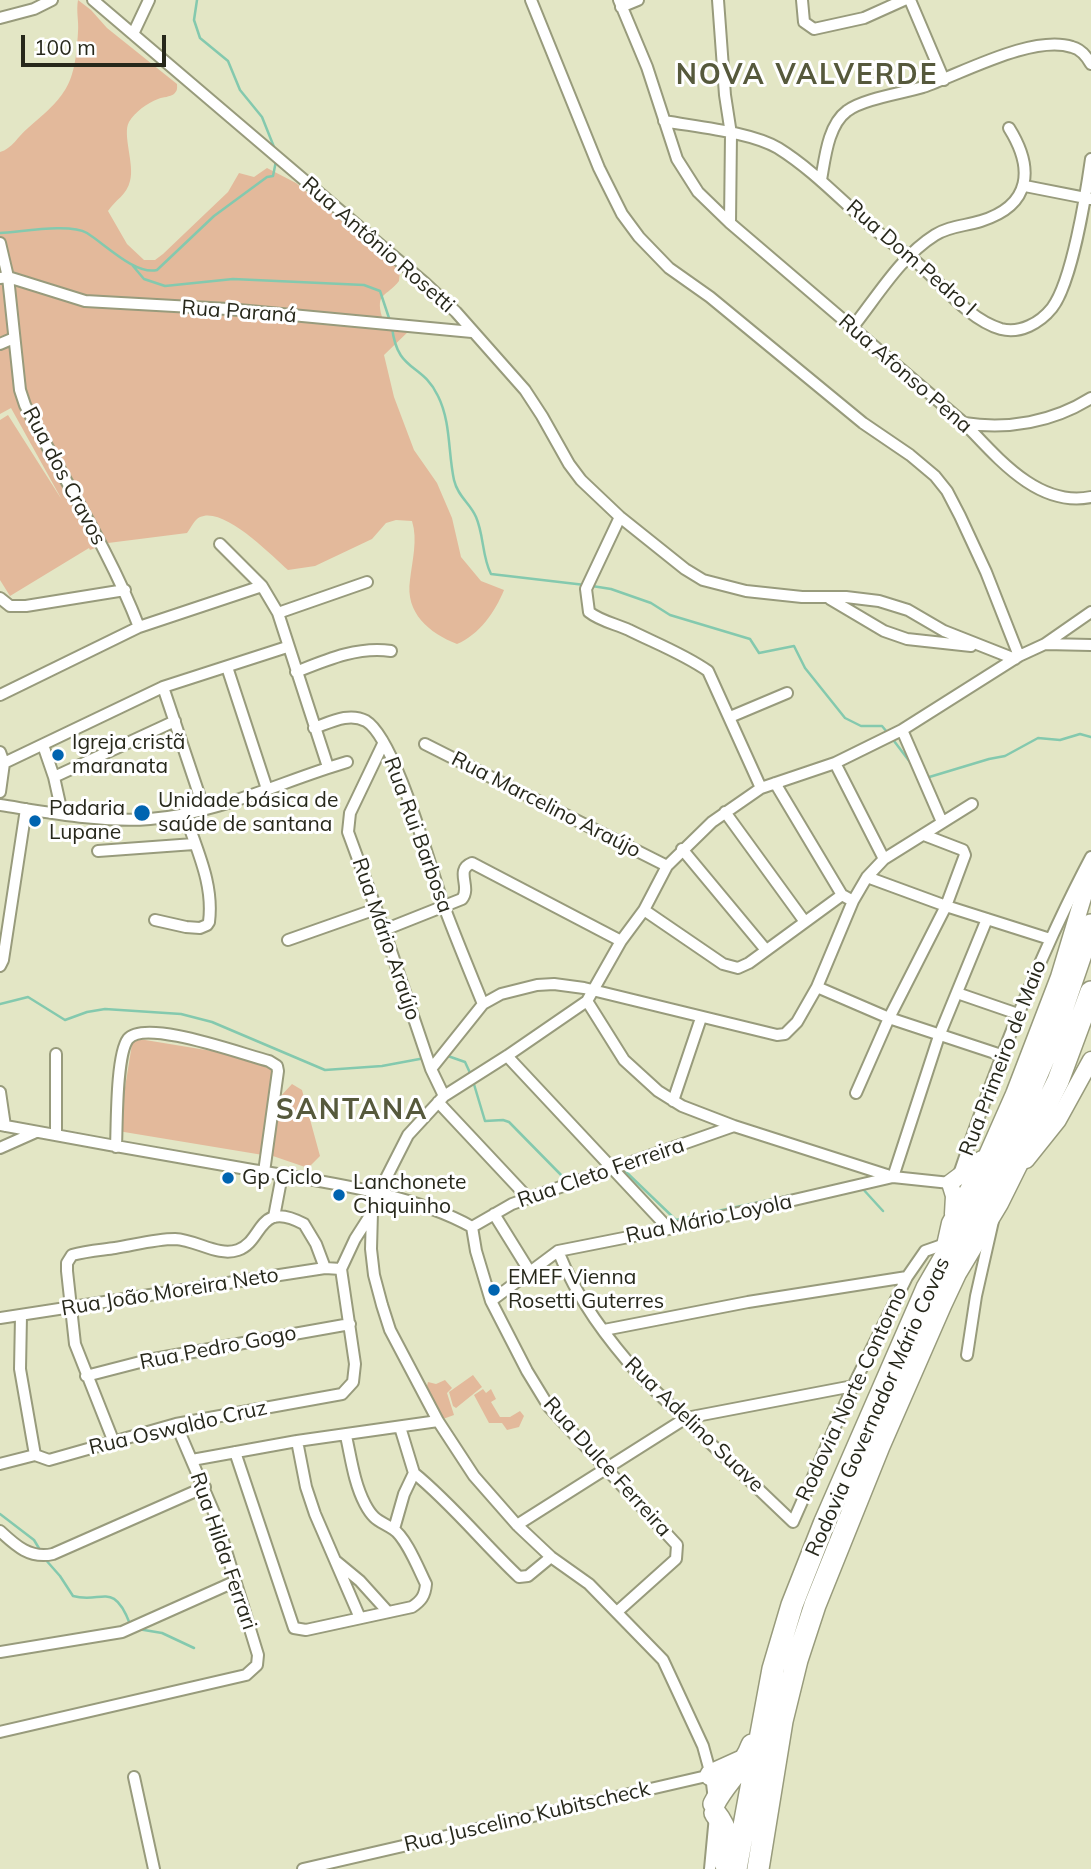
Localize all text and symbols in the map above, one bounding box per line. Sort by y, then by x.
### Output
scale bar [24,21,170,65]
text: 100 m [34,34,96,60]
district label: NOVA VALVERDE [677,59,937,93]
street label: Rua Antônio Rosetti [297,172,459,318]
street label: Rua Dom Pedro I [841,195,981,321]
street label: Rua Paraná [181,295,297,329]
street label: Rua Afonso Pena [833,309,977,439]
street label: Rua dos Cravos [17,403,111,549]
place label: Igreja cristã maranata [72,730,185,780]
street label: Rua Marcelino Araújo [447,746,645,864]
marker: Igreja cristã maranata [50,747,66,763]
street label: Rua Rui Barbosa [378,754,458,916]
place label: Unidade básica de saúde de santana [158,788,338,838]
place label: Padaria Lupane [49,796,125,846]
marker: Unidade básica de saúde de santana [132,803,152,823]
marker: Padaria Lupane [27,813,43,829]
street label: Rua Mário Araújo [346,854,426,1024]
street label: Rua Primeiro de Maio [954,957,1052,1159]
district label: SANTANA [277,1094,427,1128]
street label: Rua Cleto Ferreira [514,1133,688,1213]
place label: Gp Ciclo [242,1165,322,1191]
marker: Gp Ciclo [220,1170,236,1186]
place label: Lanchonete Chiquinho [353,1170,466,1220]
marker: Lanchonete Chiquinho [331,1187,347,1203]
street label: Rua Mário Loyola [624,1189,794,1249]
street label: Rodovia Governador Mário Covas [800,1253,956,1561]
street label: Rua João Moreira Neto [60,1262,280,1322]
place label: EMEF Vienna Rosetti Guterres [508,1265,664,1315]
marker: EMEF Vienna Rosetti Guterres [486,1282,502,1298]
street label: Rodovia Norte Contorno [791,1283,913,1505]
street label: Rua Pedro Gogo [138,1320,298,1376]
street label: Rua Adelino Suave [619,1352,769,1498]
street label: Rua Dulce Ferreira [538,1392,676,1542]
street label: Rua Oswaldo Cruz [87,1395,269,1461]
street label: Rua Hilda Ferrari [184,1469,262,1633]
street label: Rua Juscelino Kubitscheck [402,1776,652,1858]

